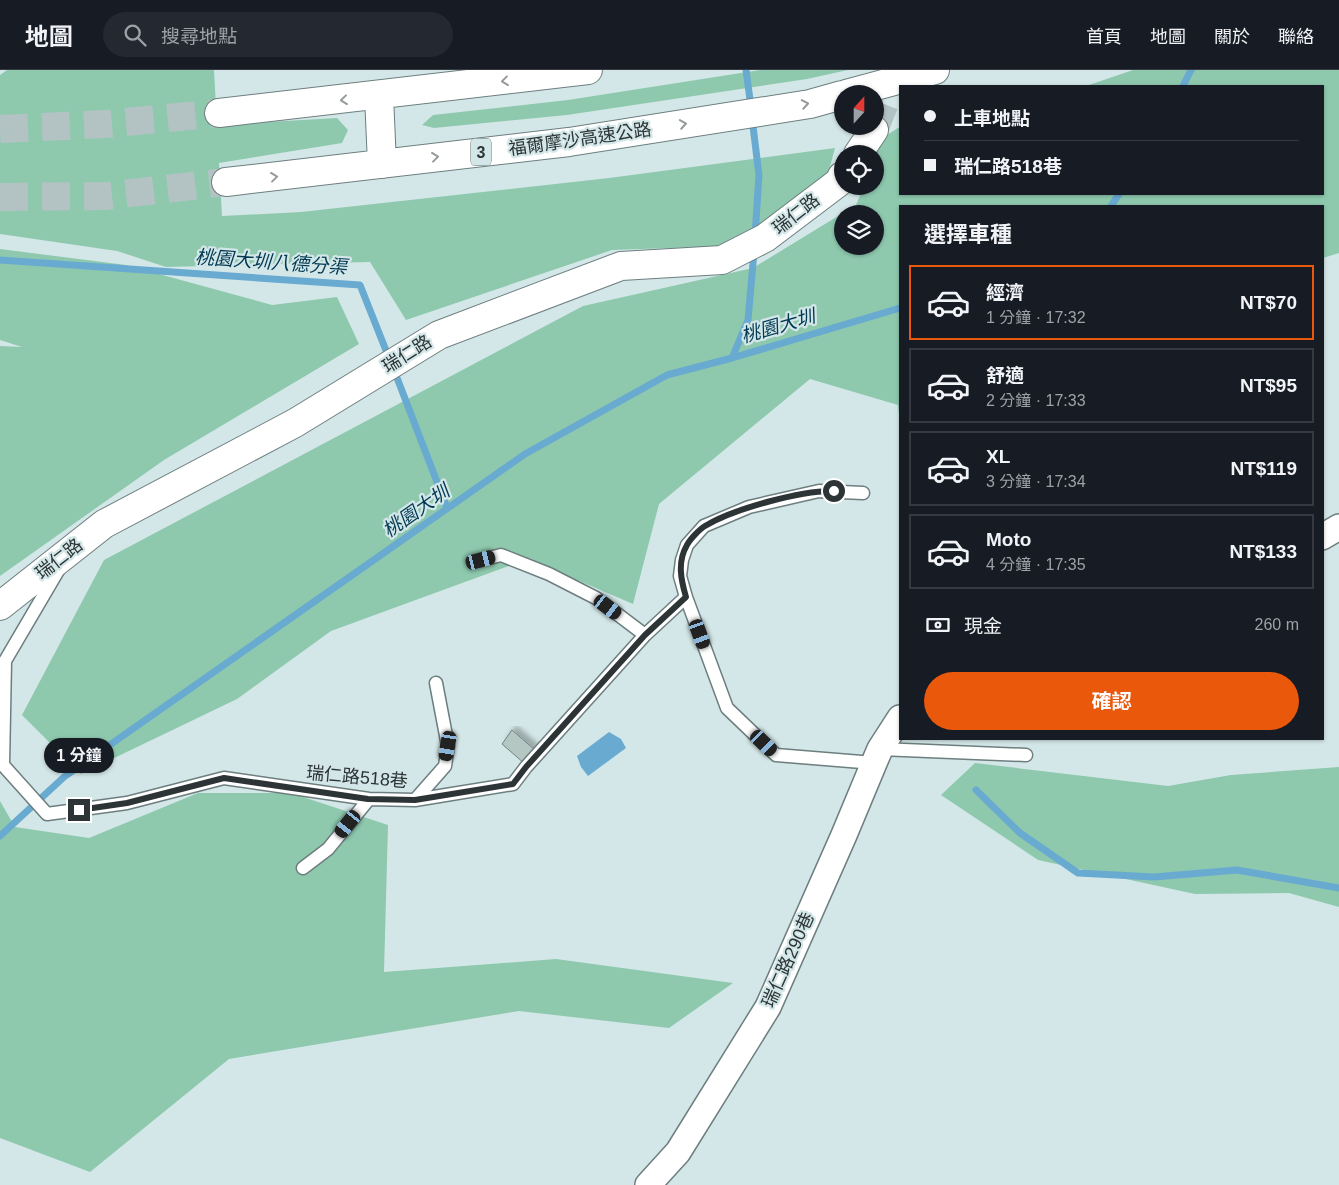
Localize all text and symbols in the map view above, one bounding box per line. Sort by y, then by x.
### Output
search box [103,12,453,57]
icon: search [121,21,149,49]
text: 地圖 [25,23,73,50]
text: 搜尋地點 [161,26,237,47]
text: 首頁 [1086,27,1122,47]
text: 地圖 [1150,27,1186,47]
text: 關於 [1214,27,1250,47]
text: 聯絡 [1278,27,1314,47]
one-way arrow [501,75,509,86]
north arrow [834,85,884,135]
map controls [834,85,884,255]
one-way arrow [339,94,347,105]
one-way arrow [801,99,810,110]
text: 上車地點 [954,108,1030,129]
street label: 福爾摩沙高速公路 [507,119,653,159]
one-way arrow [679,119,687,130]
road number: 3 [471,138,491,165]
button: locate [834,145,884,195]
one-way arrow [432,152,440,163]
text: 瑞仁路518巷 [954,156,1062,177]
one-way arrow [270,172,278,183]
street label: 瑞仁路 [769,189,823,239]
button: layers [834,205,884,255]
text: 選擇車種 [924,222,1012,247]
water label: 桃園大圳八德分渠 [194,246,351,278]
icon: car [926,280,971,325]
text: 經濟 [986,282,1024,303]
text: NT$70 [1240,292,1297,313]
water label: 桃園大圳 [739,305,820,347]
text: 1 分鐘 · 17:32 [986,309,1086,326]
street label: 瑞仁路 [379,331,435,377]
icon: car [926,363,971,408]
text: 舒適 [986,365,1024,386]
text: NT$95 [1240,375,1297,396]
text: 2 分鐘 · 17:33 [986,392,1086,409]
icon: car [926,446,971,491]
text: XL [986,446,1010,467]
text: NT$119 [1230,458,1297,479]
text: 3 分鐘 · 17:34 [986,473,1086,490]
water label: 桃園大圳 [379,479,456,541]
route start [823,480,845,502]
icon: car [926,529,971,574]
text: Moto [986,529,1031,550]
street label: 瑞仁路 [32,534,86,584]
text: NT$133 [1229,541,1297,562]
car [464,549,497,571]
text: 4 分鐘 · 17:35 [986,556,1086,573]
car [591,592,624,622]
icon: cash [924,611,952,639]
text: 現金 [964,616,1002,637]
text: 260 m [1255,616,1299,633]
car [687,617,712,651]
button: 確認 [924,672,1299,730]
car [747,727,780,759]
car [438,730,457,762]
callout: 1 分鐘 [44,738,114,772]
text: 1 分鐘 [56,747,102,764]
street label: 瑞仁路518巷 [305,763,409,791]
route end [68,799,90,821]
car [332,808,363,840]
street label: 瑞仁路290巷 [758,909,818,1011]

